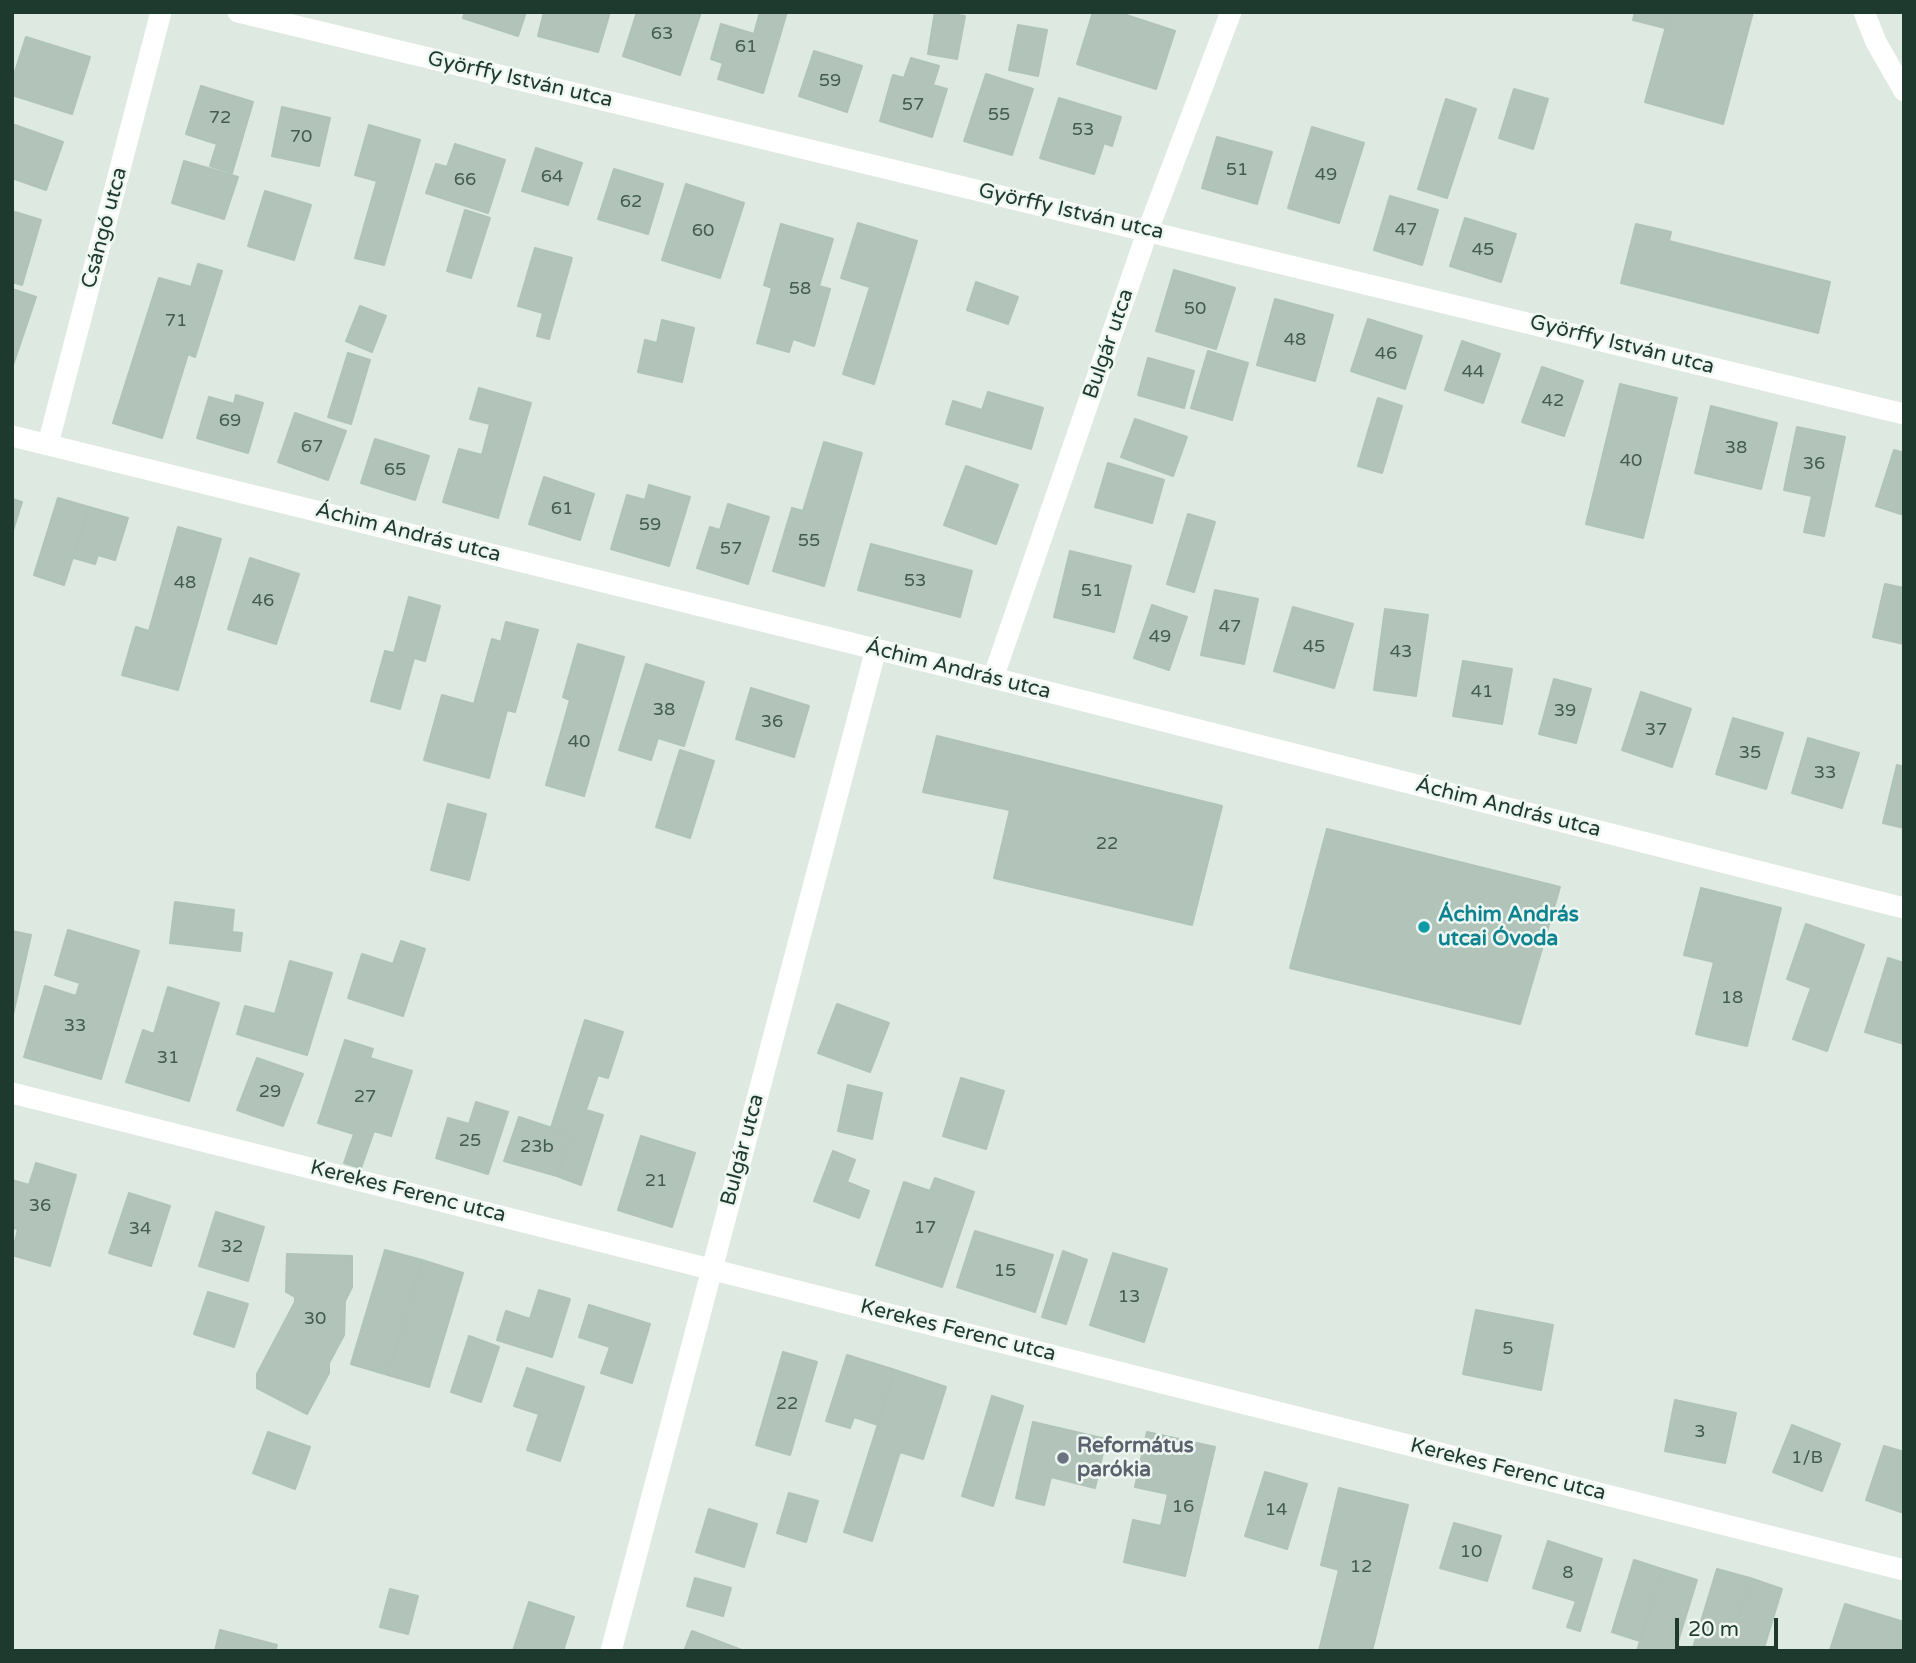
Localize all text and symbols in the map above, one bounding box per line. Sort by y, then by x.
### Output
house number: 63 [651,23,673,45]
house number: 61 [735,36,757,58]
street label: Györffy István utca [425,46,615,114]
house number: 59 [819,70,841,92]
house number: 57 [902,94,924,116]
house number: 55 [988,104,1010,126]
house number: 72 [209,107,231,129]
house number: 53 [1072,119,1094,141]
house number: 70 [290,126,312,148]
house number: 51 [1226,159,1248,181]
house number: 49 [1315,164,1337,186]
street label: Csángó utca [77,165,133,291]
house number: 64 [541,166,563,188]
house number: 66 [454,169,476,191]
street label: Györffy István utca [976,178,1166,246]
house number: 62 [620,191,642,213]
house number: 47 [1395,219,1417,241]
house number: 60 [692,220,714,242]
house number: 45 [1472,239,1494,261]
house number: 58 [789,278,811,300]
street label: Bulgár utca [1078,286,1140,402]
house number: 50 [1184,298,1206,320]
house number: 71 [165,310,187,332]
street label: Györffy István utca [1527,310,1717,380]
house number: 48 [1284,329,1306,351]
house number: 46 [1375,343,1397,365]
house number: 44 [1462,361,1484,383]
house number: 42 [1542,390,1564,412]
house number: 69 [219,410,241,432]
house number: 67 [301,436,323,458]
house number: 38 [1725,437,1747,459]
house number: 40 [1620,450,1642,472]
house number: 36 [1803,453,1825,475]
house number: 65 [384,459,406,481]
street label: Áchim András utca [313,498,503,568]
house number: 61 [551,498,573,520]
house number: 59 [639,514,661,536]
house number: 55 [798,530,820,552]
house number: 57 [720,538,742,560]
house number: 53 [904,570,926,592]
house number: 48 [174,572,196,594]
house number: 51 [1081,580,1103,602]
house number: 46 [252,590,274,612]
house number: 47 [1219,616,1241,638]
house number: 49 [1149,626,1171,648]
street label: Áchim András utca [863,635,1053,705]
house number: 45 [1303,636,1325,658]
house number: 43 [1390,641,1412,663]
house number: 41 [1471,681,1493,703]
house number: 38 [653,699,675,721]
house number: 39 [1554,700,1576,722]
house number: 36 [761,711,783,733]
house number: 37 [1645,719,1667,741]
house number: 40 [568,731,590,753]
house number: 35 [1739,742,1761,764]
house number: 33 [1814,762,1836,784]
street label: Áchim András utca [1413,773,1603,843]
house number: 22 [1096,833,1118,855]
place label: Áchim András utcai Óvoda [1438,902,1579,952]
marker: Áchim András utcai Óvoda [1416,919,1432,935]
house number: 18 [1721,987,1743,1009]
house number: 33 [64,1015,86,1037]
house number: 31 [157,1047,179,1069]
house number: 29 [259,1081,281,1103]
house number: 27 [354,1086,376,1108]
street label: Bulgár utca [716,1091,770,1209]
house number: 25 [459,1130,481,1152]
house number: 23b [520,1136,554,1158]
street label: Kerekes Ferenc utca [308,1155,508,1229]
house number: 21 [645,1170,667,1192]
house number: 36 [29,1195,51,1217]
house number: 17 [914,1217,936,1239]
house number: 34 [129,1218,151,1240]
house number: 32 [221,1236,243,1258]
house number: 15 [994,1260,1016,1282]
house number: 13 [1118,1286,1140,1308]
street label: Kerekes Ferenc utca [858,1294,1058,1368]
house number: 30 [304,1308,326,1330]
house number: 5 [1502,1338,1514,1360]
house number: 22 [776,1393,798,1415]
house number: 3 [1694,1421,1706,1443]
place label: Református parókia [1077,1433,1194,1483]
street label: Kerekes Ferenc utca [1408,1433,1608,1507]
house number: 1/B [1791,1447,1823,1469]
marker: Református parókia [1055,1450,1071,1466]
house number: 16 [1172,1496,1194,1518]
house number: 14 [1265,1499,1287,1521]
house number: 10 [1460,1541,1482,1563]
house number: 12 [1350,1556,1372,1578]
house number: 8 [1562,1562,1574,1584]
scale bar [1678,1604,1781,1648]
text: 20 m [1688,1617,1739,1642]

